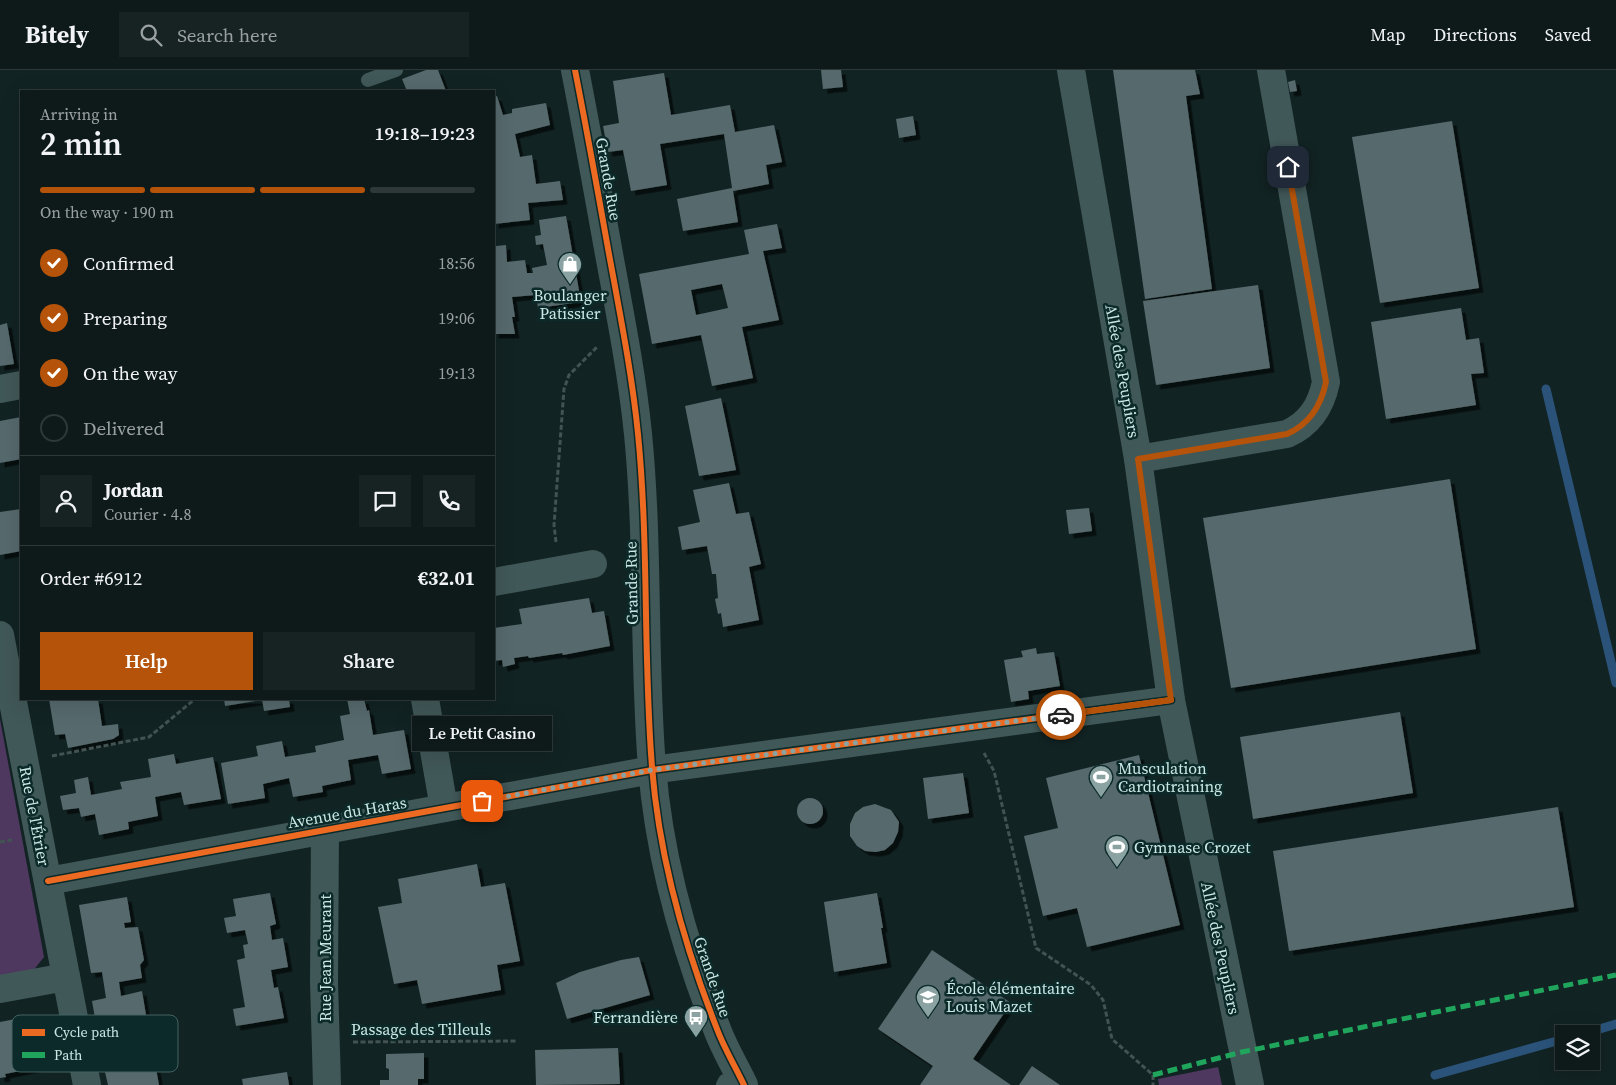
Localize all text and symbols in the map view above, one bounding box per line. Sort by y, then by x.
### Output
search box [119,12,469,57]
text: Bitely [25,18,89,51]
icon: search [137,21,165,49]
text: Search here [177,22,277,48]
text: Map [1370,22,1406,47]
text: Directions [1434,22,1517,47]
text: Saved [1545,22,1591,47]
text: Arriving in [40,103,118,125]
text: 19:18–19:23 [375,120,475,146]
text: 2 min [40,122,122,166]
street label: Grande Rue [591,136,627,222]
pin [1267,146,1309,188]
icon: home [1274,153,1302,181]
text: On the way · 190 m [40,201,174,223]
icon: check [40,249,68,277]
text: Confirmed [83,250,174,276]
shop icon: Boulanger Patissier [557,251,583,285]
text: 18:56 [438,252,475,274]
place label: Boulanger Patissier [533,284,607,324]
street label: Allée des Peupliers [1100,303,1146,439]
icon: check [40,304,68,332]
text: Preparing [83,305,167,331]
text: 19:06 [438,307,475,329]
icon: check [40,359,68,387]
text: On the way [83,360,178,386]
text: 19:13 [438,362,475,384]
text: Delivered [83,415,164,441]
button: person [40,475,92,527]
button: chat [359,475,411,527]
button: phone [423,475,475,527]
text: Jordan [104,477,163,503]
text: Courier · 4.8 [104,503,192,525]
street label: Grande Rue [619,541,643,625]
text: Order #6912 [40,565,142,591]
text: €32.01 [418,565,475,591]
button: Help [40,632,253,690]
button: Share [263,632,475,690]
courier [1036,690,1086,740]
icon: car [1047,701,1075,729]
callout: Le Petit Casino [412,716,552,751]
text: Le Petit Casino [428,722,536,744]
place label: Musculation Cardiotraining [1118,757,1222,797]
street label: Rue de l'Étrier [15,764,55,868]
sports icon: Musculation Cardiotraining [1088,764,1114,798]
pin [461,780,503,822]
icon: bag [468,787,496,815]
street label: Avenue du Haras [286,791,408,833]
sports icon: Gymnase Crozet [1104,834,1130,868]
place label: Gymnase Crozet [1134,836,1251,858]
street label: Allée des Peupliers [1196,880,1246,1016]
street label: Rue Jean Meurant [314,893,336,1022]
street label: Grande Rue [689,934,737,1020]
place label: École élémentaire Louis Mazet [946,977,1075,1017]
school or university icon: École élémentaire Louis Mazet [915,984,941,1018]
bus stop icon: Ferrandière [683,1004,709,1038]
place label: Ferrandière [593,1006,678,1028]
legend [12,1015,178,1072]
street label: Passage des Tilleuls [351,1018,491,1040]
text: Cycle path [54,1022,119,1042]
map controls [1555,1025,1600,1070]
button: layers [1555,1025,1600,1070]
text: Path [54,1045,82,1065]

